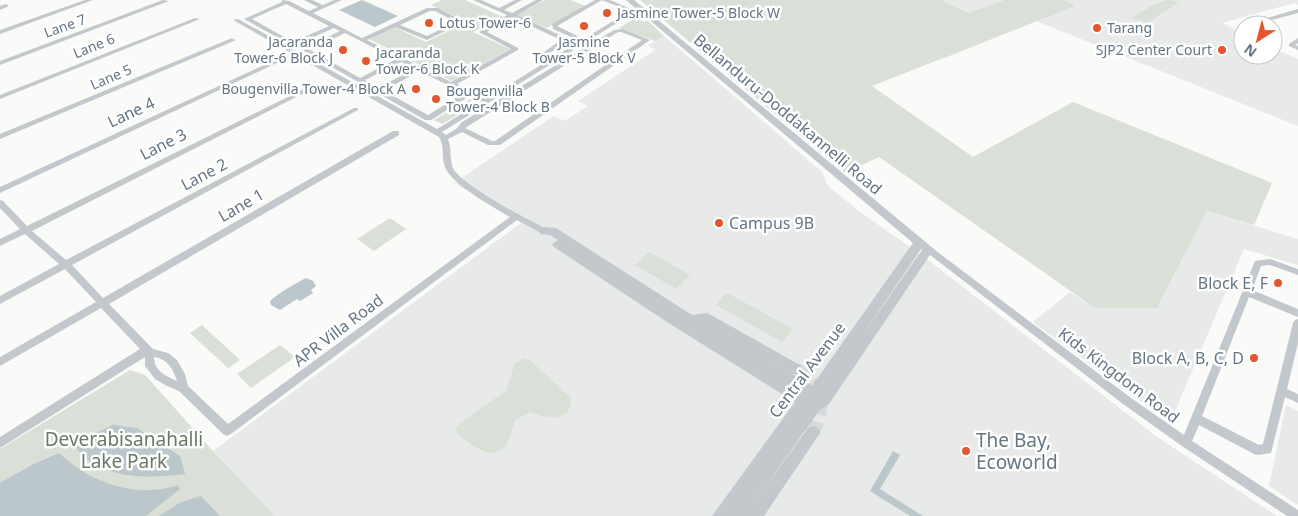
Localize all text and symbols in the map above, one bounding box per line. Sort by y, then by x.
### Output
place label: Jasmine Tower-5 Block W [615,3,780,22]
marker: Jasmine Tower-5 Block W [601,7,613,19]
street label: Lane 7 [41,9,88,42]
place label: Lotus Tower-6 [439,13,531,32]
north arrow [1233,15,1283,65]
marker: Lotus Tower-6 [423,17,435,29]
place label: Tarang [1107,18,1152,37]
marker: Jasmine Tower-5 Block V [578,20,590,32]
marker: Tarang [1091,22,1103,34]
street label: Lane 6 [70,29,117,62]
street label: Bellanduru-Doddakannelli Road [689,29,887,199]
place label: Jacaranda Tower-6 Block J [234,32,333,67]
place label: Jasmine Tower-5 Block V [532,32,636,67]
place label: SJP2 Center Court [1096,40,1212,59]
text: N [1240,40,1260,62]
place label: Jacaranda Tower-6 Block K [374,43,480,78]
marker: Jacaranda Tower-6 Block J [337,44,349,56]
marker: SJP2 Center Court [1216,44,1228,56]
marker: Jacaranda Tower-6 Block K [360,55,372,67]
street label: Lane 5 [87,59,134,94]
place label: Bougenvilla Tower-4 Block A [221,79,406,98]
place label: Bougenvilla Tower-4 Block B [446,81,550,116]
marker: Bougenvilla Tower-4 Block A [410,83,422,95]
street label: Lane 4 [104,92,158,132]
marker: Bougenvilla Tower-4 Block B [430,93,442,105]
street label: Lane 3 [136,123,190,165]
street label: Lane 2 [177,153,231,195]
street label: Lane 1 [214,183,268,227]
place label: Campus 9B [729,212,814,234]
marker: Campus 9B [713,217,725,229]
place label: Block E, F [1198,272,1268,294]
marker: Block E, F [1272,277,1284,289]
street label: APR Villa Road [288,289,388,371]
street label: Central Avenue [764,318,850,422]
street label: Kids Kingdom Road [1054,322,1184,428]
place label: Block A, B, C, D [1132,347,1244,369]
marker: Block A, B, C, D [1248,352,1260,364]
park label: Deverabisanahalli Lake Park [45,426,203,474]
place label: The Bay, Ecoworld [976,427,1058,475]
marker: The Bay, Ecoworld [960,445,972,457]

